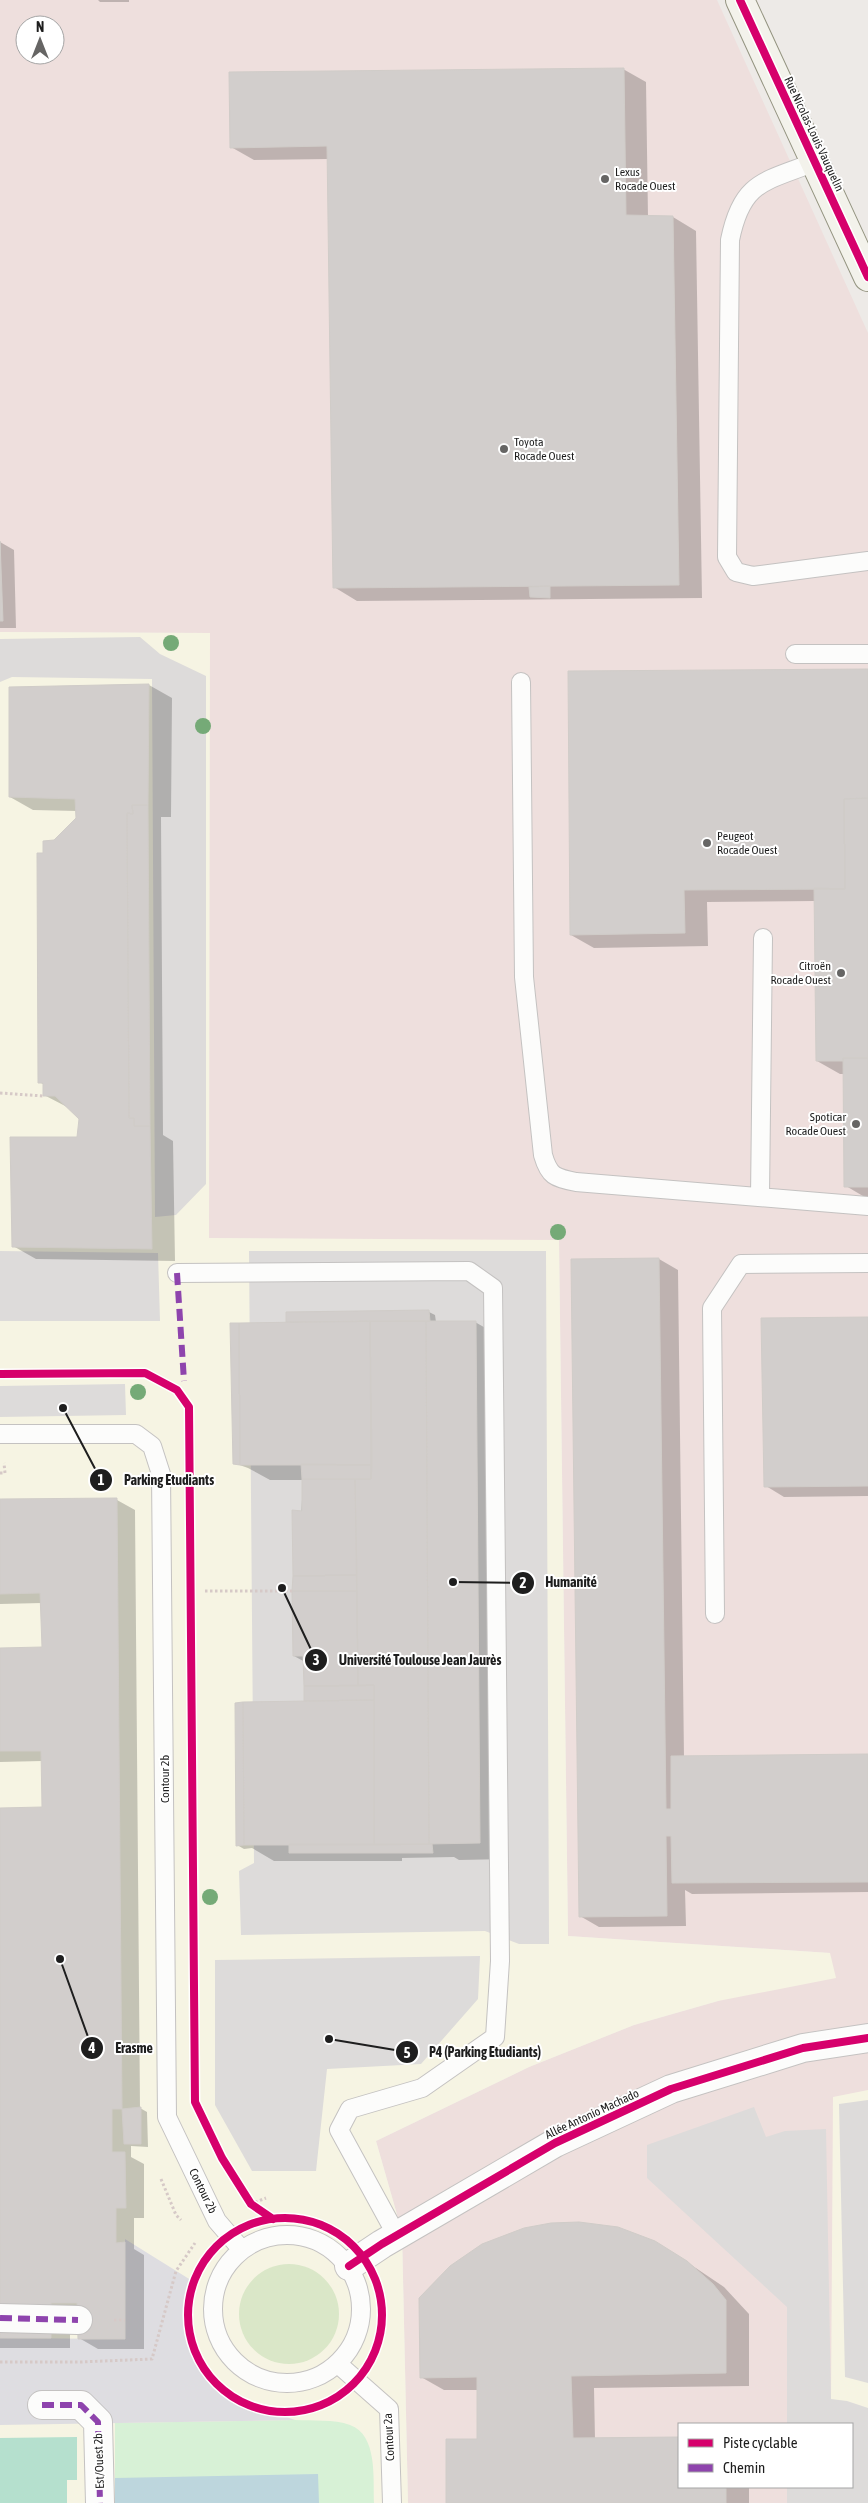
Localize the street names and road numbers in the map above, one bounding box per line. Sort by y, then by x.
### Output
street label: Rue Nicolas-Louis Vauquelin [781,74,847,194]
street label: Contour 2b [158,1755,172,1803]
street label: Allée Antonio Machado [543,2086,641,2142]
street label: Contour 2b [186,2166,220,2216]
street label: Contour 2a [381,2413,397,2461]
street label: Est/Ouest 2b [91,2433,107,2489]

